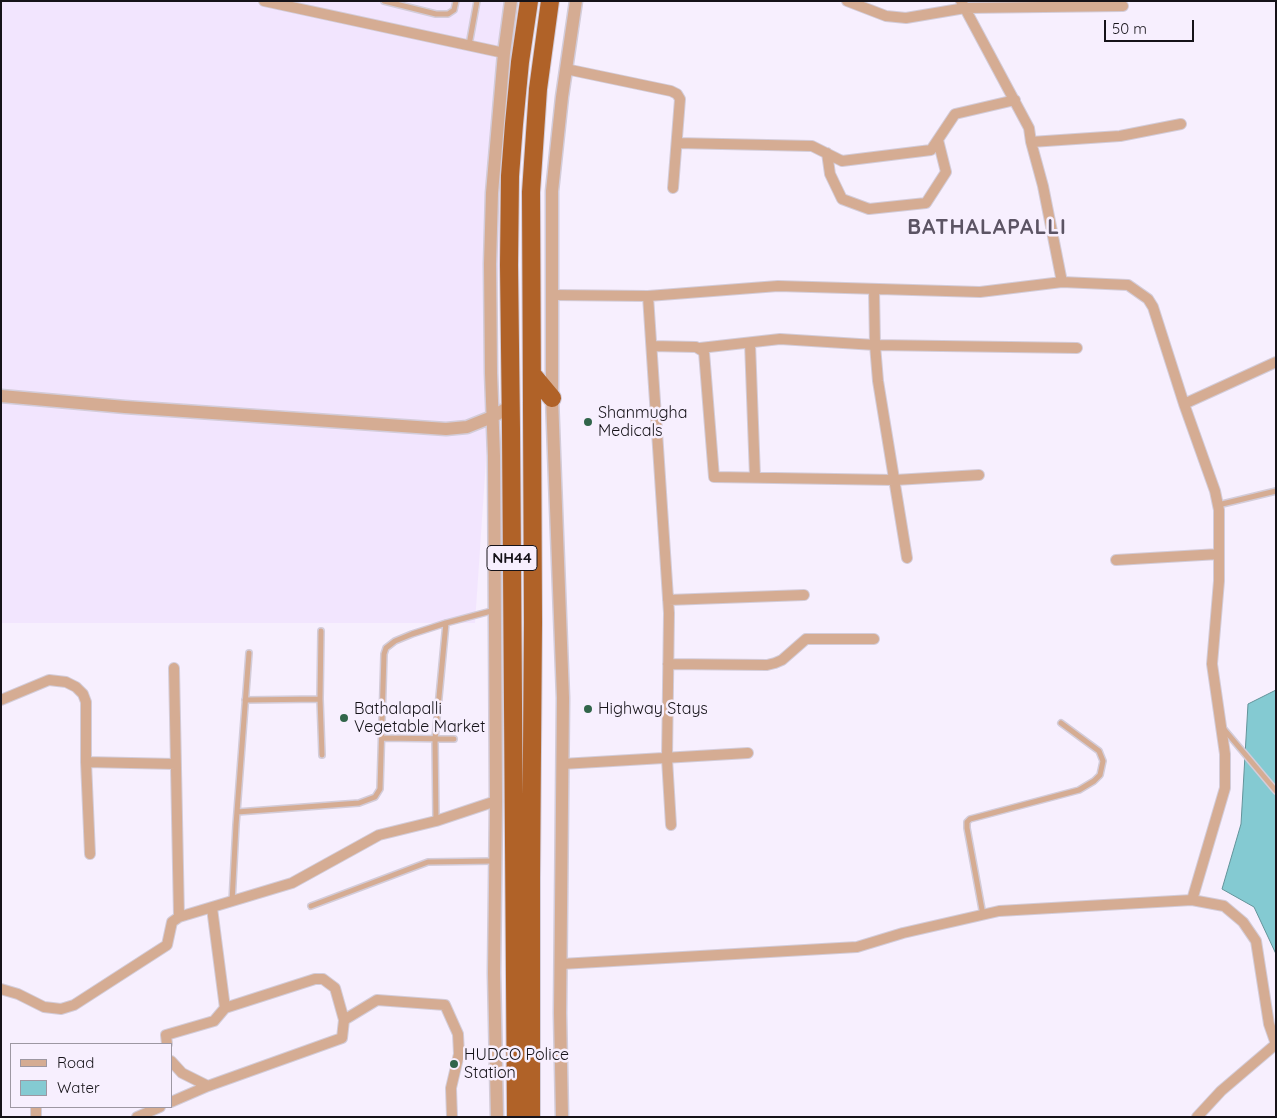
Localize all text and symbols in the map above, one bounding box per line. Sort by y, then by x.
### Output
scale bar [1107,10,1197,42]
text: 50 m [1112,19,1147,38]
district label: BATHALAPALLI [906,215,1068,241]
place label: Shanmugha Medicals [598,403,687,441]
marker: Shanmugha Medicals [582,416,594,428]
road number: NH44 [487,546,537,570]
place label: Bathalapalli Vegetable Market [354,699,485,737]
place label: Highway Stays [598,699,708,719]
marker: Highway Stays [582,703,594,715]
marker: Bathalapalli Vegetable Market [338,712,350,724]
legend [10,1043,172,1108]
place label: HUDCO Police Station [464,1045,569,1083]
text: Road [57,1053,94,1072]
marker: HUDCO Police Station [448,1058,460,1070]
text: Water [57,1078,100,1097]

